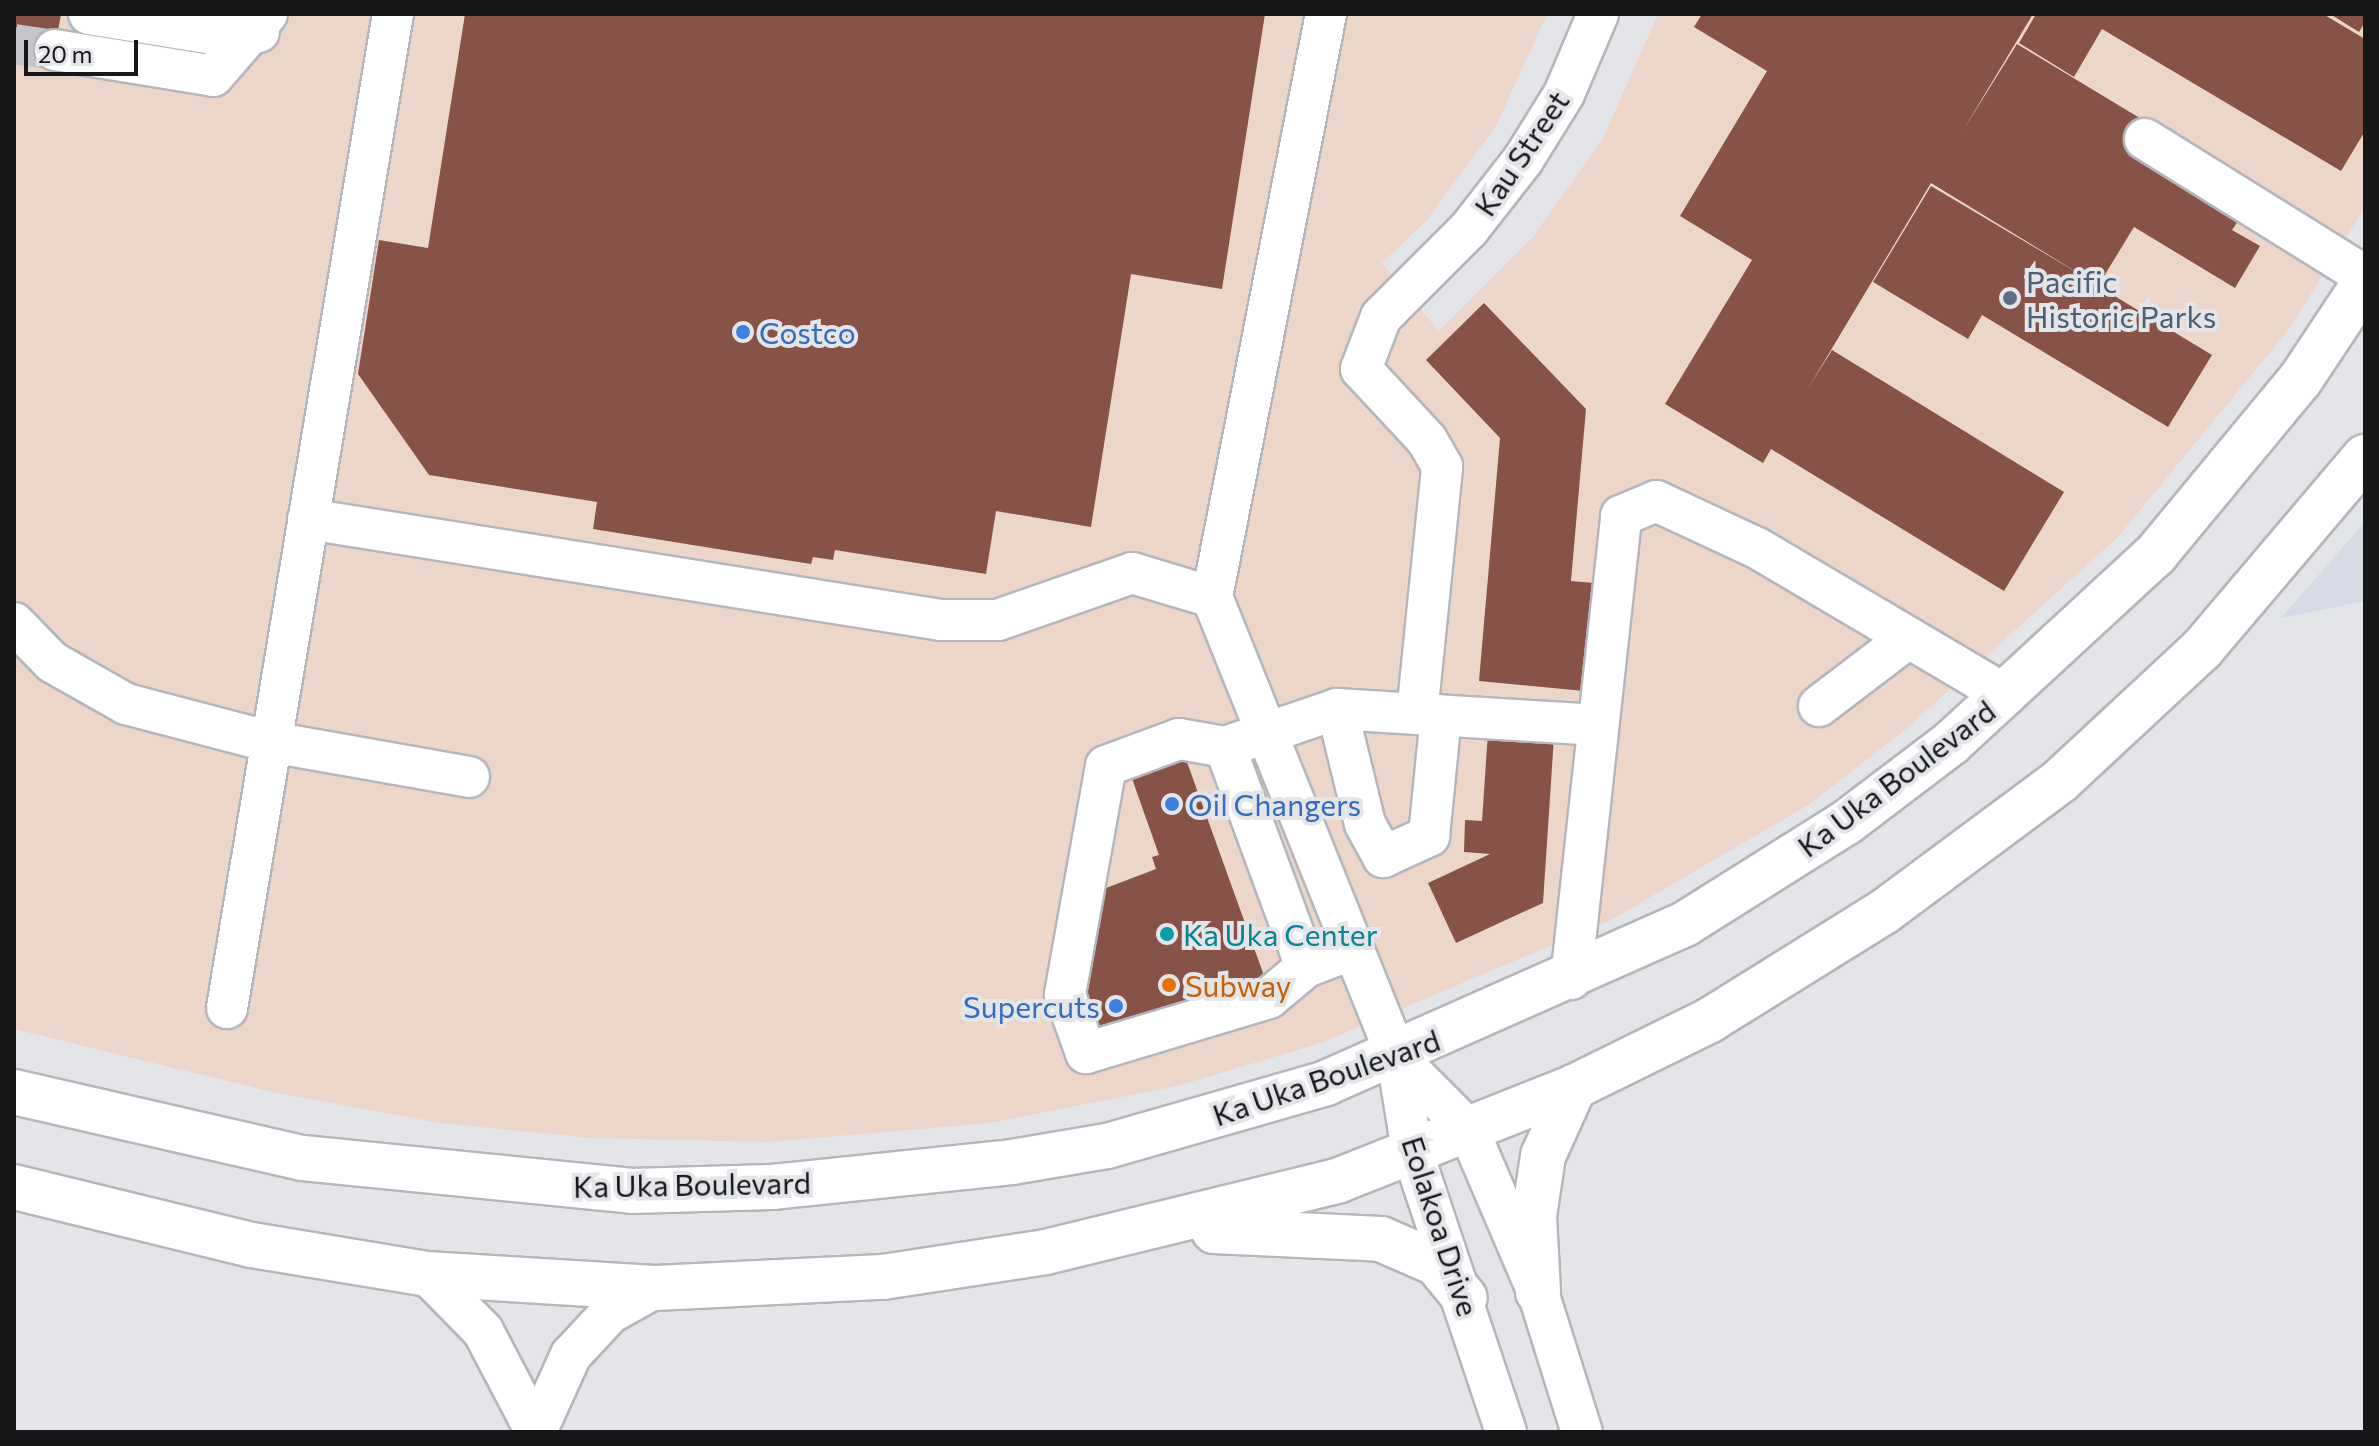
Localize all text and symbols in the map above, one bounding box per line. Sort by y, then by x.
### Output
scale bar [28,24,142,74]
text: 20 m [38,39,92,68]
street label: Kau Street [1466,84,1576,222]
place label: Pacific Historic Parks [2026,263,2216,334]
marker: Pacific Historic Parks [2001,289,2019,307]
place label: Costco [759,314,856,350]
marker: Costco [734,323,752,341]
street label: Ka Uka Boulevard [1790,692,2002,864]
place label: Oil Changers [1188,786,1361,822]
marker: Oil Changers [1163,795,1181,813]
place label: Ka Uka Center [1183,916,1378,952]
marker: Ka Uka Center [1158,925,1176,943]
place label: Subway [1185,967,1291,1003]
marker: Subway [1160,976,1178,994]
place label: Supercuts [963,988,1100,1024]
marker: Supercuts [1107,997,1125,1015]
street label: Ka Uka Boulevard [1208,1021,1444,1133]
street label: Eolakoa Drive [1395,1132,1487,1320]
street label: Ka Uka Boulevard [573,1164,811,1204]

